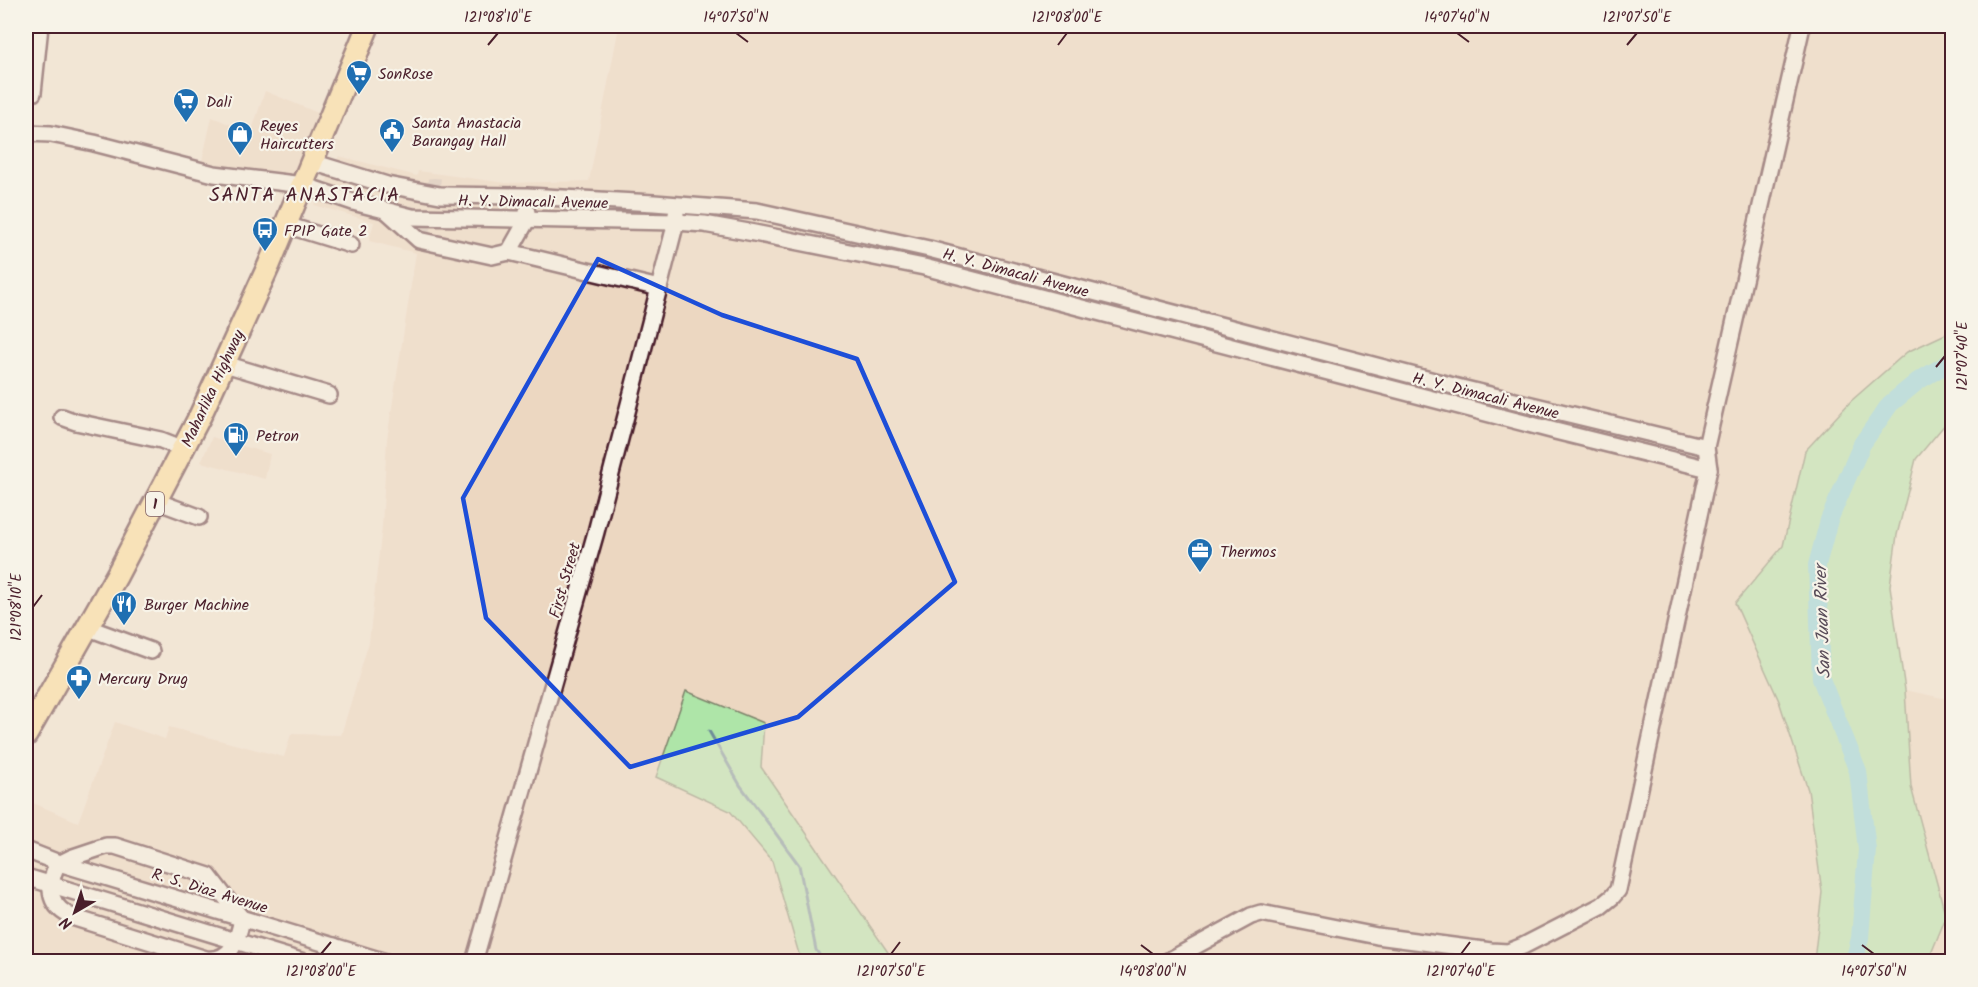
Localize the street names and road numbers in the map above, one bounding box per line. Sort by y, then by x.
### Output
street label: H. Y. Dimacali Avenue [457,189,608,216]
street label: H. Y. Dimacali Avenue [940,242,1092,305]
street label: Maharlika Highway [175,325,252,452]
street label: H. Y. Dimacali Avenue [1410,366,1562,427]
road number: 1 [146,492,164,516]
street label: First Street [543,539,588,621]
street label: R. S. Diaz Avenue [148,862,271,921]

